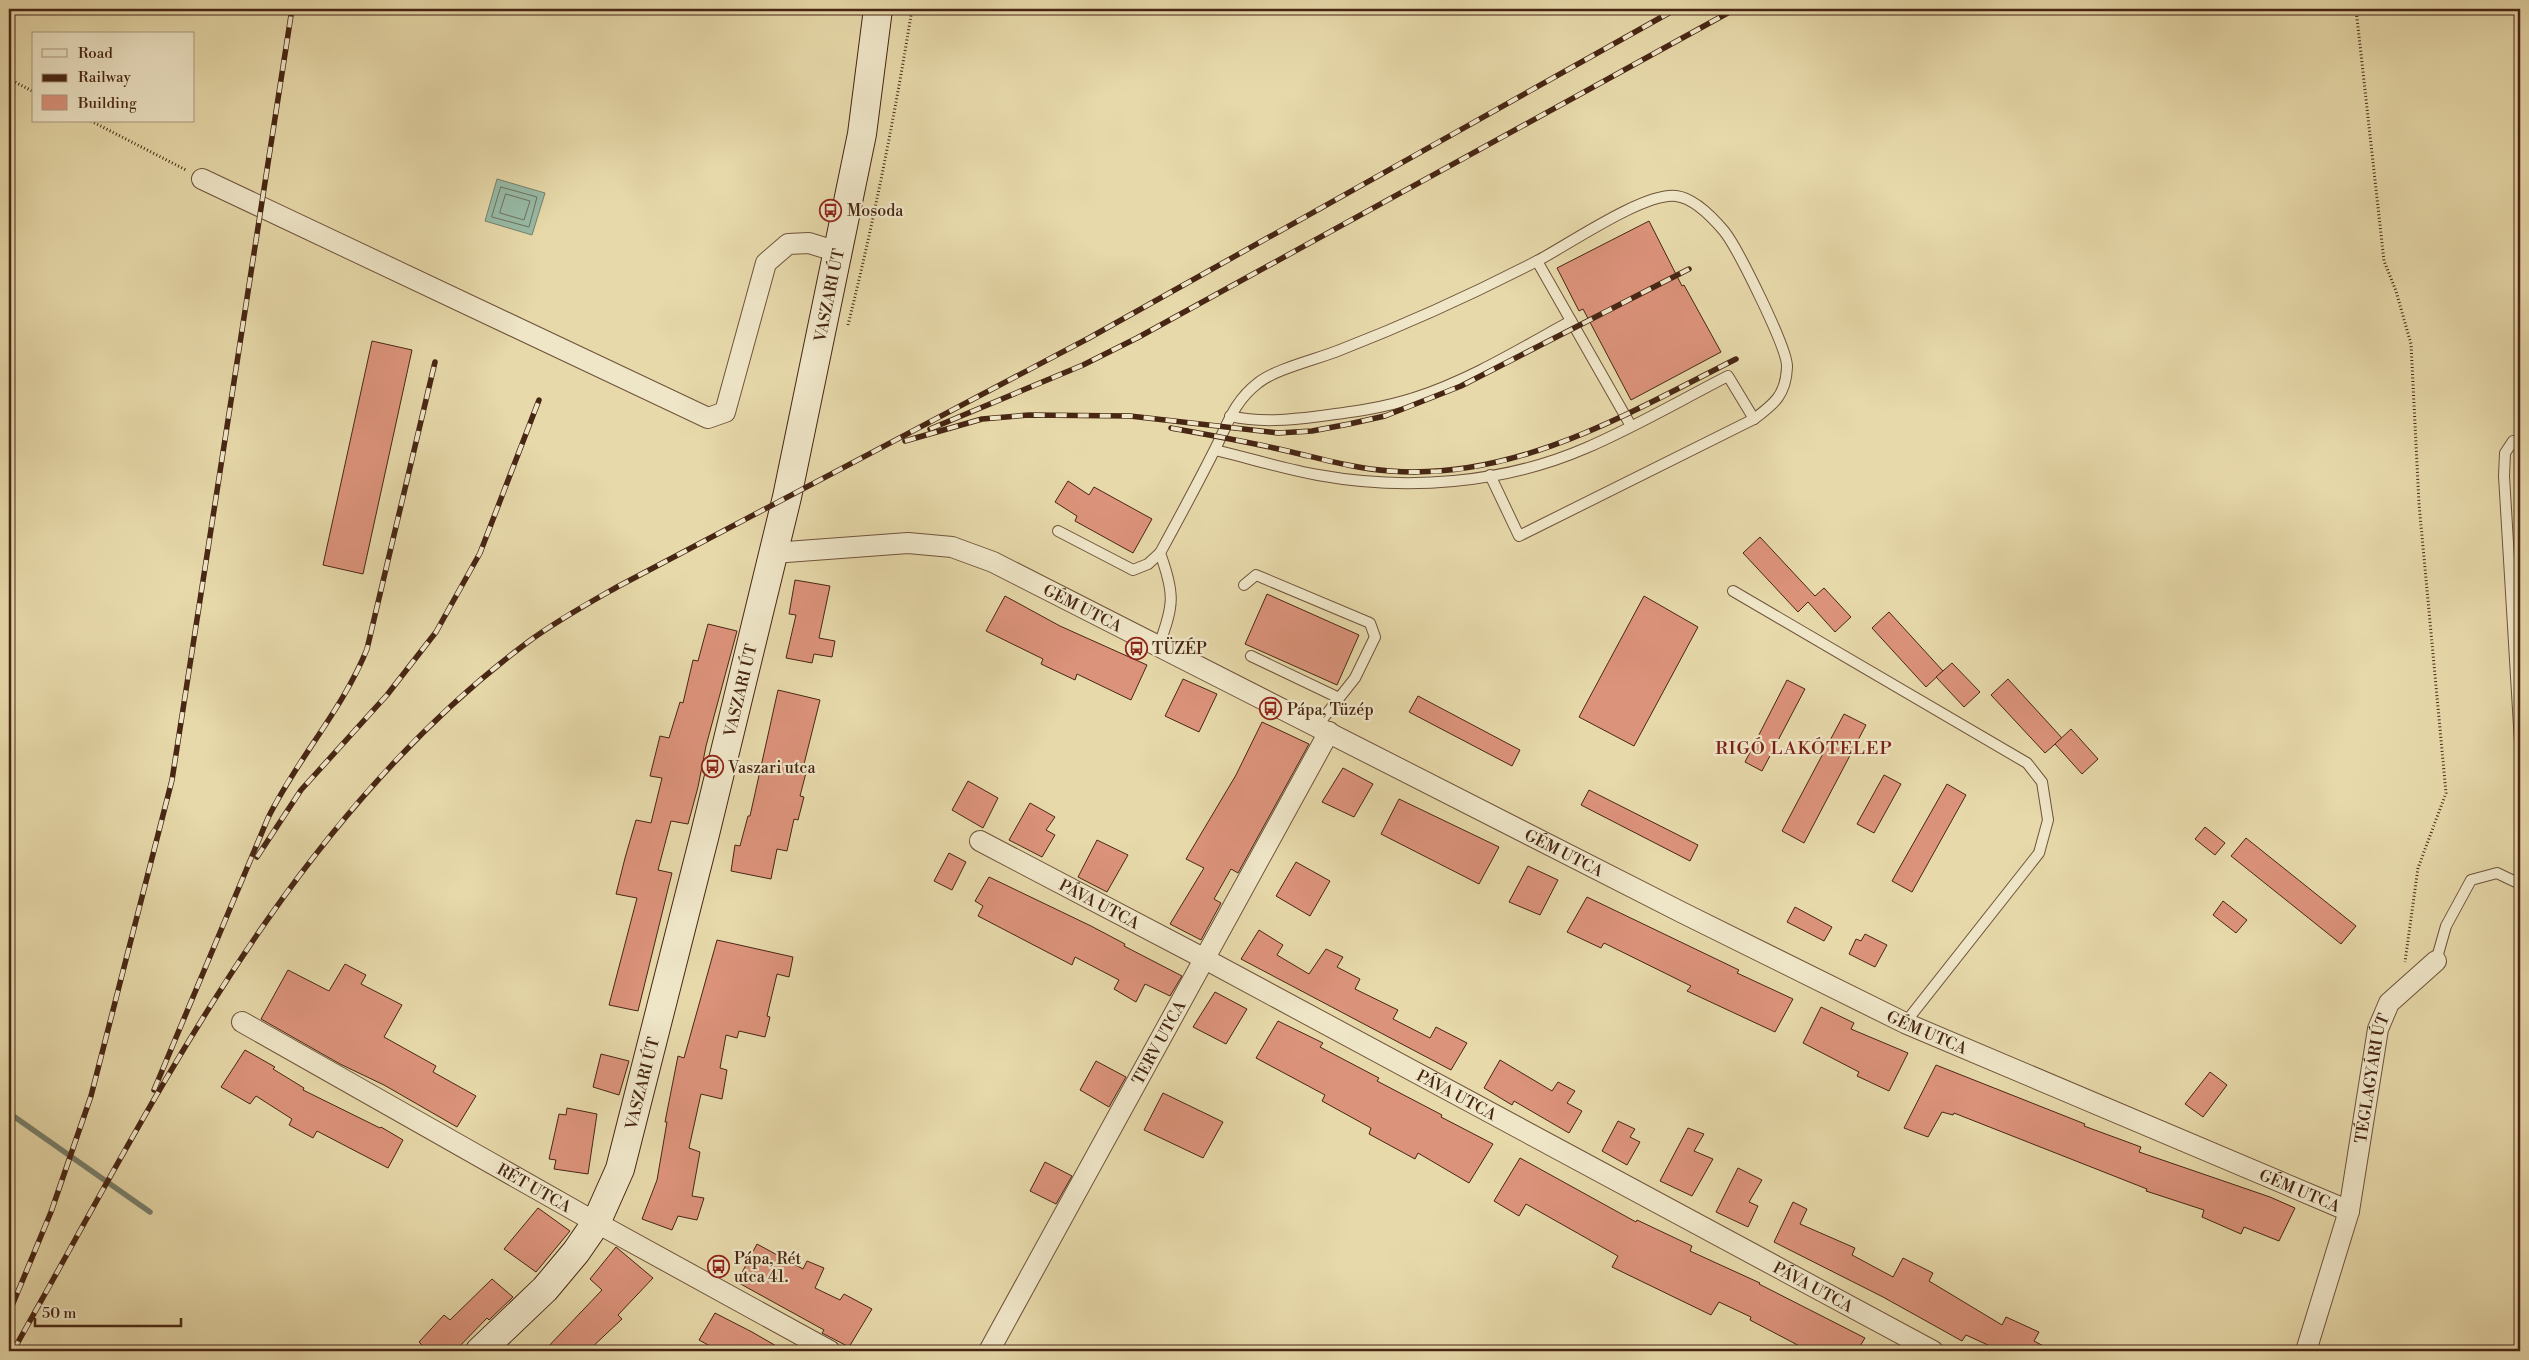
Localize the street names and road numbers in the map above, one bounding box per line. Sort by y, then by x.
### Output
street label: VASZARI ÚT [810,247,849,345]
street label: GÉM UTCA [1040,580,1126,637]
street label: VASZARI ÚT [720,642,762,740]
street label: GÉM UTCA [1521,825,1607,882]
street label: PÁVA UTCA [1055,875,1144,934]
street label: TERV UTCA [1128,997,1191,1088]
street label: GÉM UTCA [1883,1007,1971,1060]
street label: TÉGLAGYÁRI ÚT [2351,1011,2394,1145]
street label: VASZARI ÚT [621,1035,664,1133]
street label: PÁVA UTCA [1413,1066,1501,1126]
street label: RÉT UTCA [493,1160,575,1218]
street label: GÉM UTCA [2256,1165,2344,1217]
street label: PÁVA UTCA [1769,1258,1857,1318]

